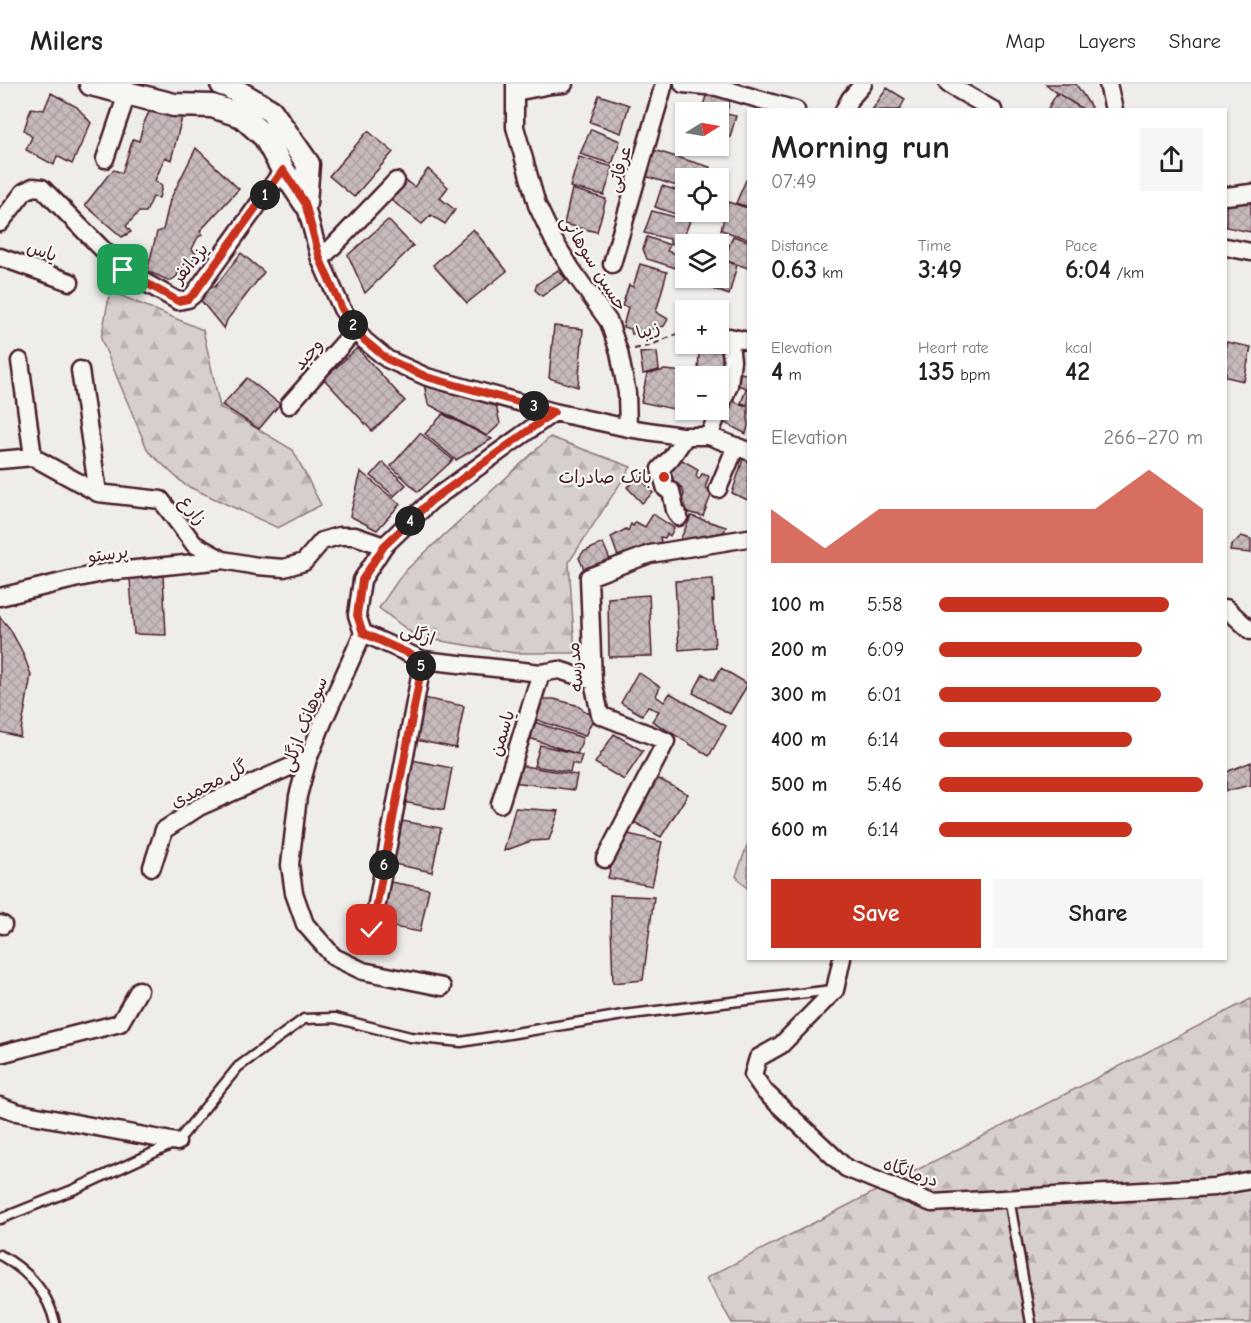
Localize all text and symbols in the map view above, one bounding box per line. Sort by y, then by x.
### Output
text: Milers [30,25,103,57]
text: Map [1006,29,1045,53]
text: Layers [1078,29,1136,53]
text: Share [1169,29,1221,53]
north arrow [675,102,729,156]
map controls [675,102,729,420]
text: Morning run [771,128,950,166]
button: share [1140,128,1203,191]
street label: عرفاتی [603,143,636,195]
button: locate [675,168,729,222]
text: 07:49 [771,170,817,193]
pin: 1 [250,180,280,210]
text: 1 [262,186,268,204]
street label: حسین سوهانی [556,212,631,315]
button: layers [675,234,729,288]
street label: یاس [24,237,60,266]
text: Distance [771,237,828,255]
text: Time [918,237,951,255]
text: Pace [1065,237,1097,255]
street label: یزدانفر [167,239,213,289]
pin [97,244,148,295]
icon: arrive [106,253,139,286]
text: 0.63 [771,255,817,285]
text: 3:49 [918,255,962,285]
text: 6:04 [1065,255,1111,285]
text: km [817,264,843,282]
text: /km [1111,264,1144,282]
button: + [675,300,729,354]
pin: 2 [338,310,368,340]
text: 2 [349,316,357,334]
street label: زیبا [634,317,663,344]
street label: وحید [289,334,328,374]
text: Elevation [771,339,832,357]
text: Heart rate [918,339,989,357]
text: kcal [1065,339,1092,357]
text: 4 [771,357,783,387]
text: 135 [918,357,955,387]
text: 42 [1065,357,1090,387]
button: − [675,366,729,420]
text: m [783,366,802,384]
text: bpm [955,366,990,384]
pin: 3 [519,391,549,421]
text: 3 [530,397,538,415]
text: Elevation [771,426,848,449]
text: 266–270 m [1104,426,1203,449]
place label: بانک صادرات [558,467,652,488]
marker: بانک صادرات [657,470,671,484]
street label: زارع [174,491,211,530]
pin: 4 [395,506,425,536]
text: 4 [406,512,414,530]
street label: پرستو [86,541,130,569]
text: 100 m [771,593,825,616]
text: 5:58 [867,593,903,616]
street label: ازگلی [398,619,438,650]
text: 200 m [771,638,827,661]
text: 6:09 [867,638,904,661]
street label: مدرسه [563,641,588,693]
pin: 5 [406,651,436,681]
text: 5 [417,657,425,675]
street label: سوهانک ازگلی [277,674,332,775]
text: 300 m [771,683,827,706]
text: 6:01 [867,683,902,706]
street label: یاسمن [486,707,519,759]
text: 400 m [771,728,826,751]
text: 6:14 [867,728,899,751]
street label: گل محمدی [167,756,252,813]
text: 500 m [771,773,828,796]
text: 5:46 [867,773,902,796]
text: 600 m [771,818,827,841]
text: 6:14 [867,818,899,841]
pin: 6 [369,850,399,880]
text: 6 [380,856,388,874]
button: Save [771,879,981,948]
button: Share [993,879,1203,948]
pin [346,904,397,955]
icon: check [355,913,388,946]
street label: درمانگاه [880,1153,941,1192]

